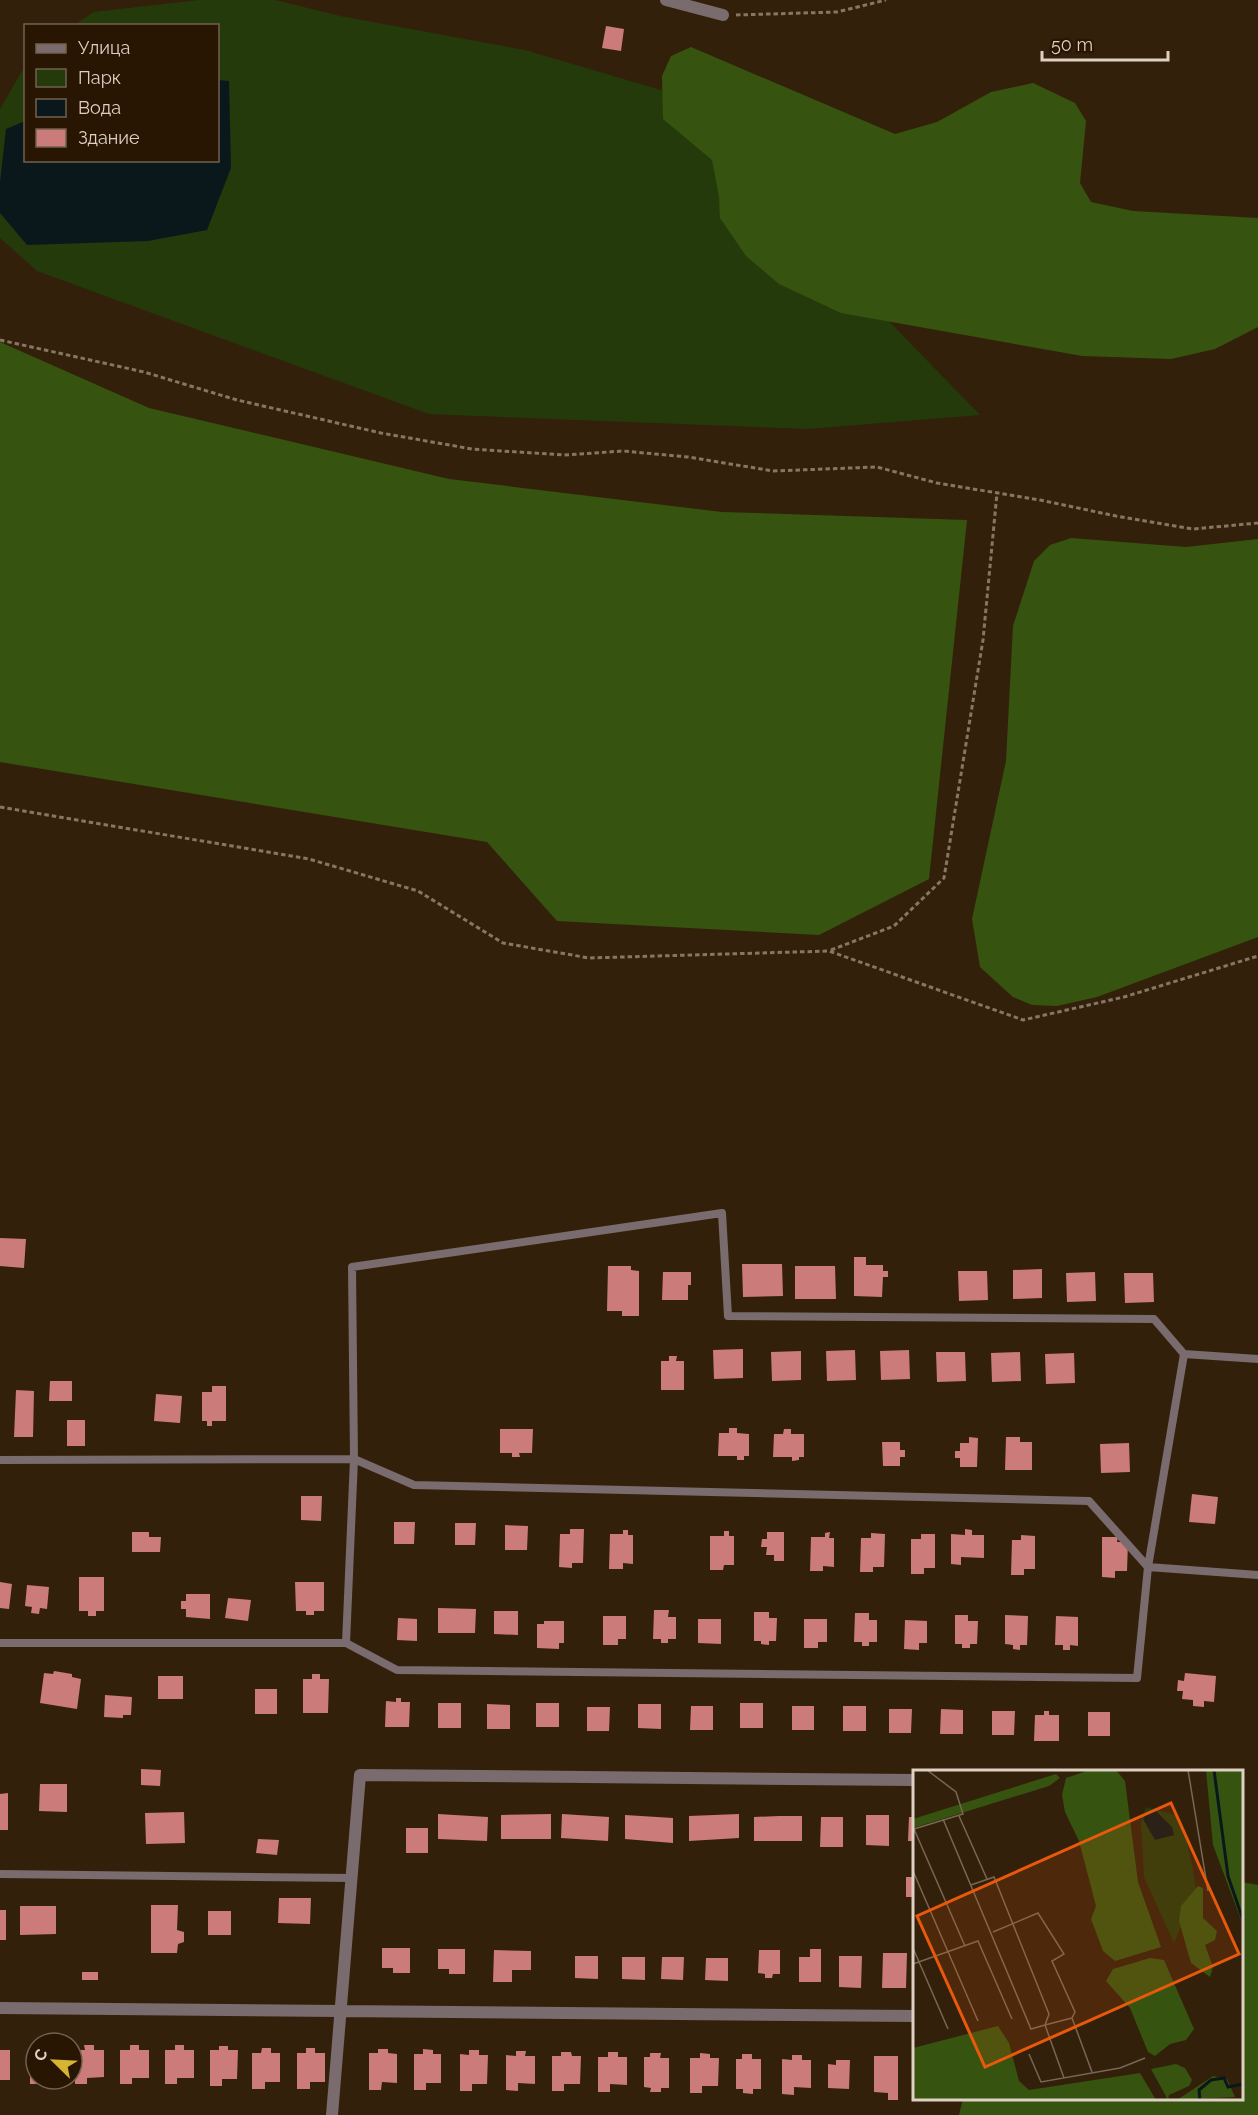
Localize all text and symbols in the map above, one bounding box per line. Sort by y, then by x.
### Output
legend [24,24,219,162]
scale bar [1042,24,1168,62]
text: 50 m [1051,34,1093,55]
text: Улица [78,37,130,58]
text: Парк [78,67,121,88]
text: Вода [78,97,121,118]
text: Здание [78,127,140,148]
inset map [913,1770,1243,2100]
north arrow [24,2031,84,2091]
text: С [30,2046,52,2064]

